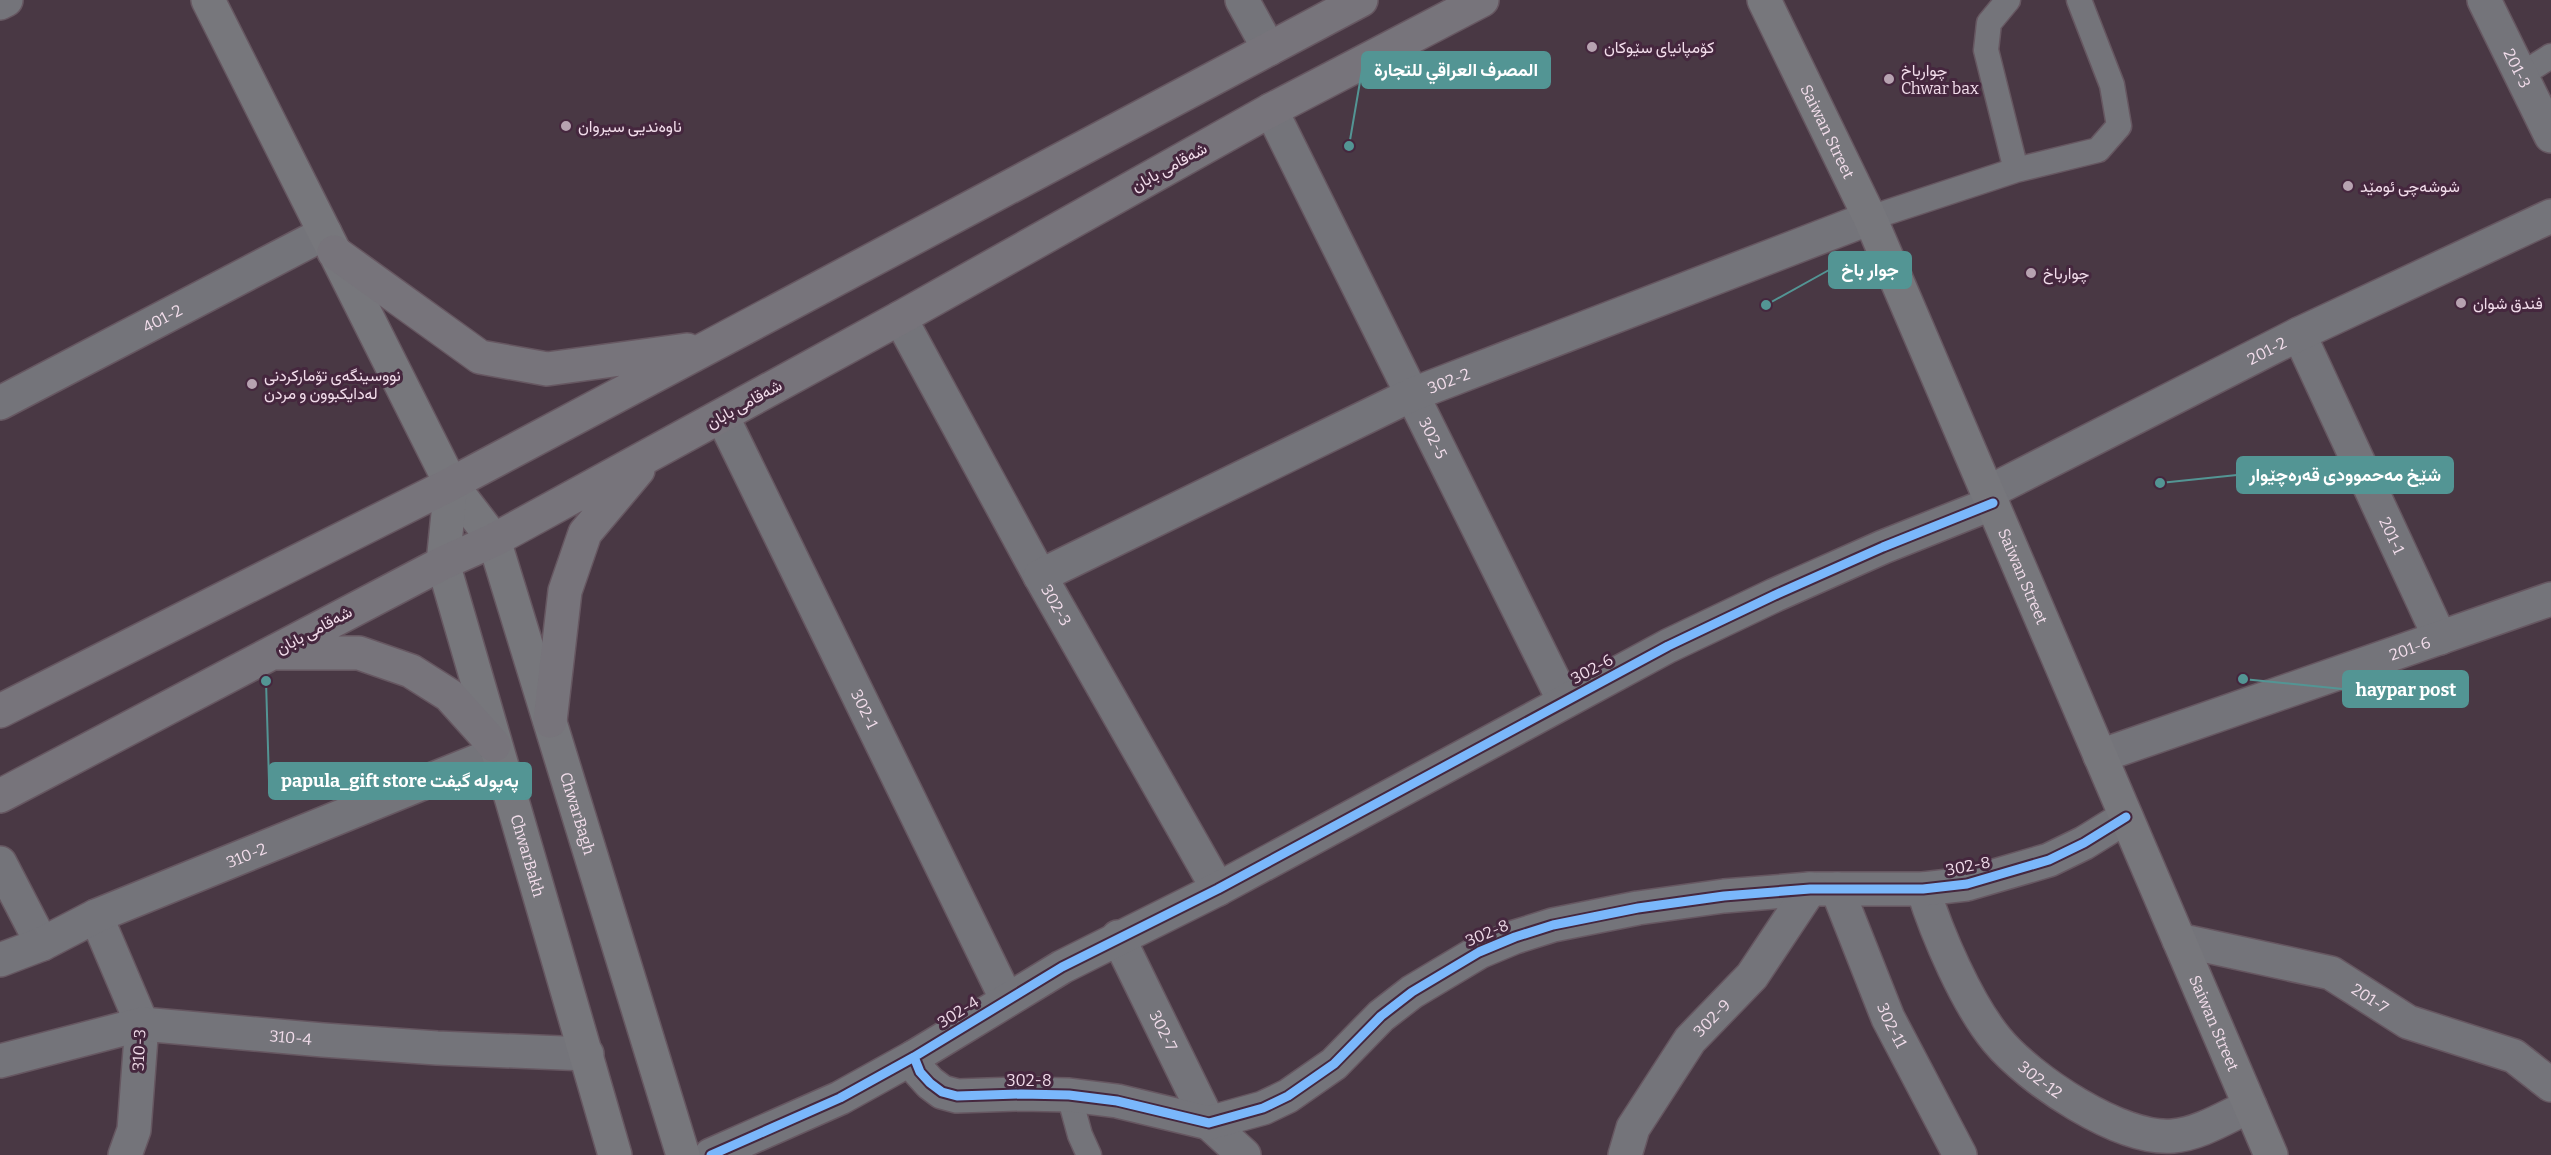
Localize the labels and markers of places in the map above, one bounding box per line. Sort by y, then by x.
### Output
place label: کۆمپانیای سێوکان [1604,38,1714,59]
marker: کۆمپانیای سێوکان [1585,40,1599,54]
callout: المصرف العراقي للتجارة [1362,52,1550,88]
place label: چوارباخ Chwar bax [1901,61,1979,98]
marker: چوارباخ Chwar bax [1882,72,1896,86]
place label: ناوەندیی سیروان [578,117,682,137]
marker: ناوەندیی سیروان [559,119,573,133]
place label: شوشەچی ئومێد [2360,177,2460,198]
marker: شوشەچی ئومێد [2341,179,2355,193]
callout: جوار باخ [1829,252,1911,288]
place label: چوارباخ [2043,264,2090,285]
marker: چوارباخ [2024,266,2038,280]
place label: فندق شوان [2473,294,2543,314]
marker: فندق شوان [2454,296,2468,310]
place label: نووسینگەی تۆمارکردنی لەدایکبوون و مردن [264,366,401,404]
marker: نووسینگەی تۆمارکردنی لەدایکبوون و مردن [245,377,259,391]
callout: شێخ مەحموودی قەرەچێوار [2237,457,2453,493]
callout: haypar post [2343,671,2468,707]
callout: papula_gift store پەپولە گیفت [269,763,531,799]

